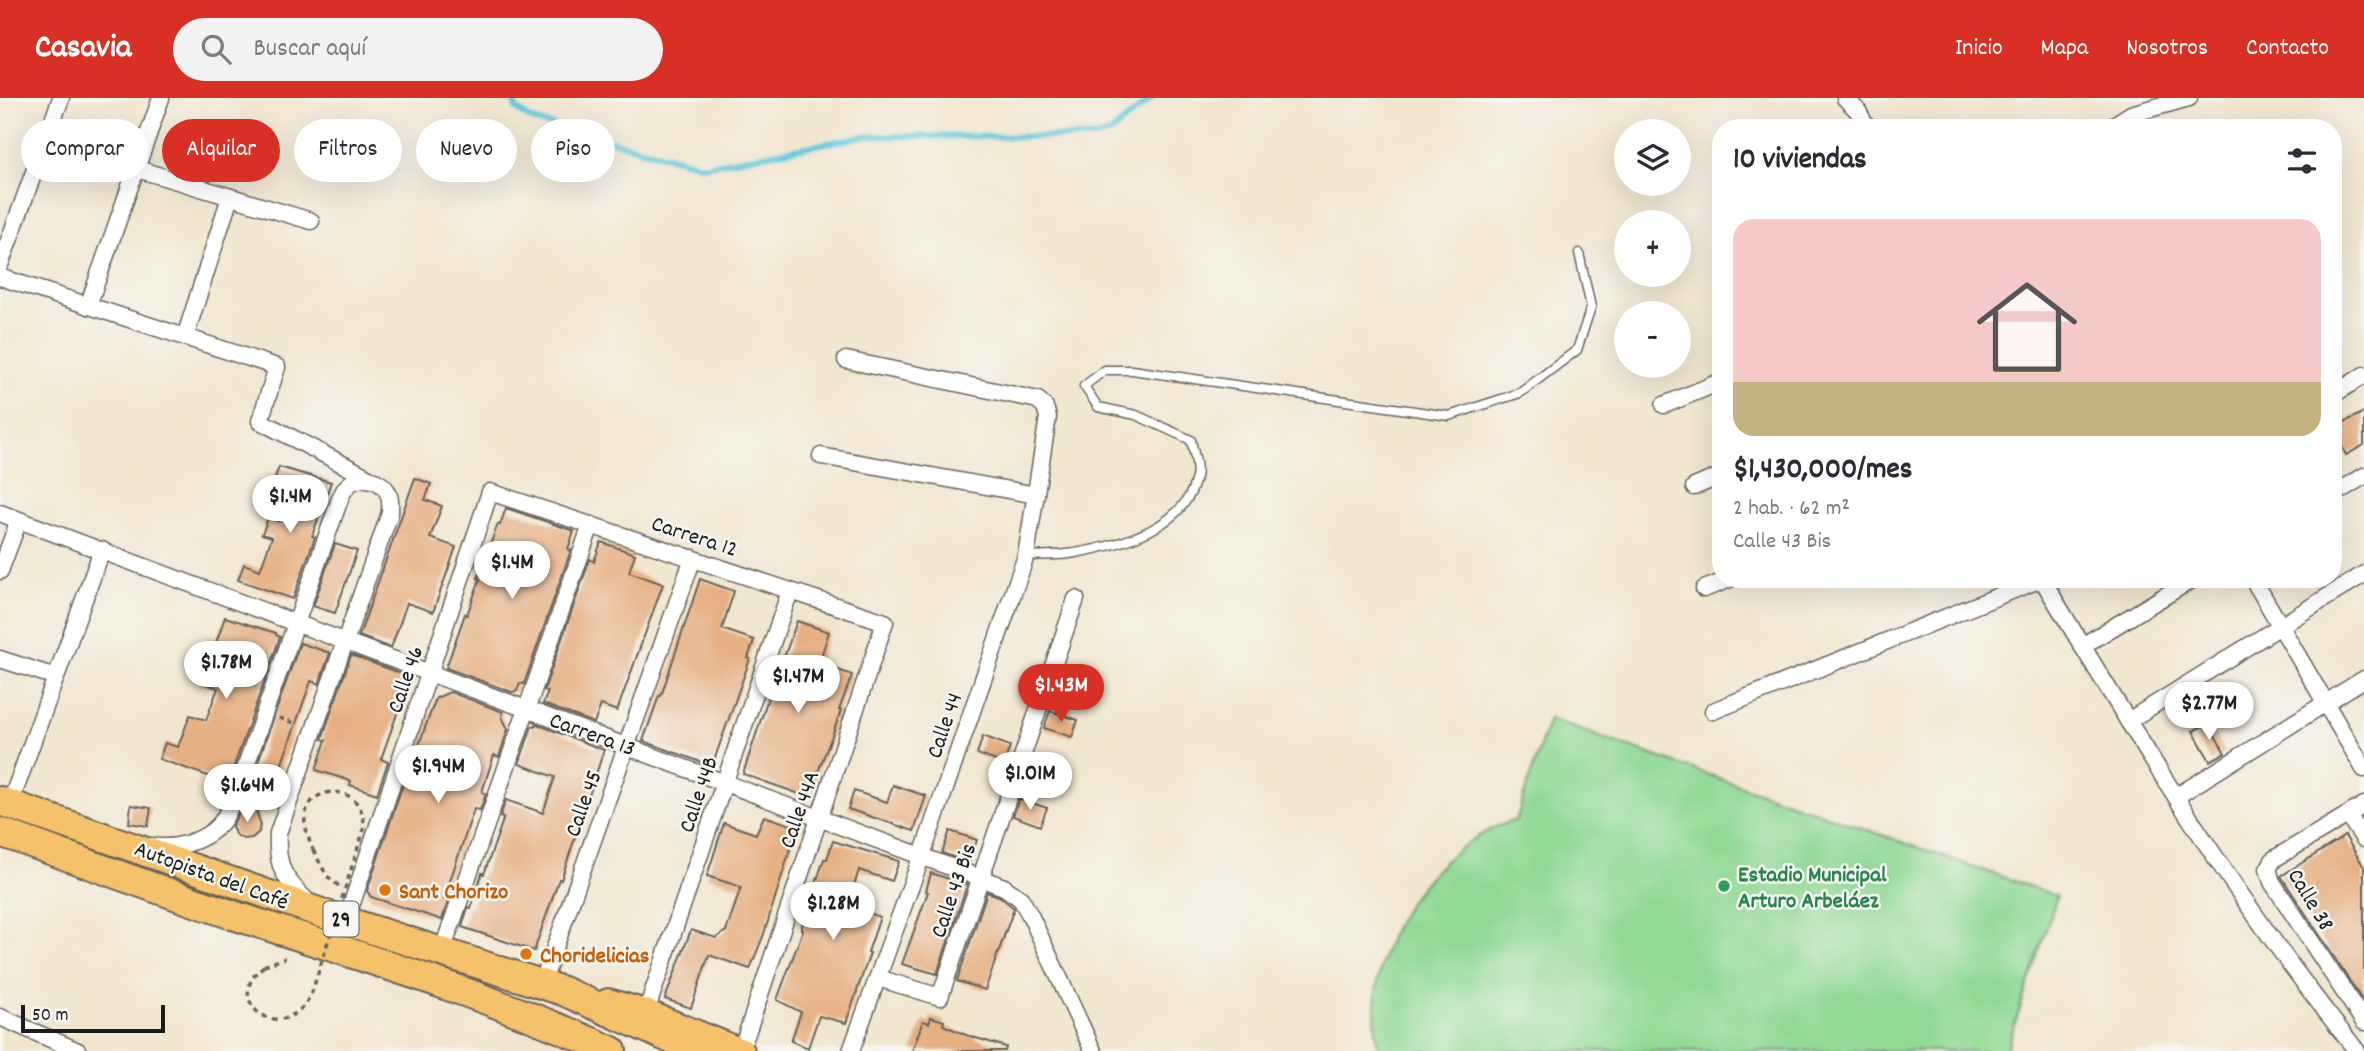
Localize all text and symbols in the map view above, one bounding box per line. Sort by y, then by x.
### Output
search box [173,18,663,81]
text: Casavia [35,26,131,73]
icon: search [197,30,235,68]
text: Buscar aquí [253,31,366,68]
text: Inicio [1955,32,2003,66]
text: Mapa [2041,32,2088,66]
text: Nosotros [2126,32,2208,66]
text: Contacto [2246,32,2329,66]
chip: Comprar [21,119,148,182]
chip: Alquilar [162,119,280,182]
chip: Filtros [294,119,402,182]
chip: Nuevo [416,119,517,182]
chip: Piso [531,119,615,182]
map controls [1614,119,1691,378]
button: layers [1614,119,1691,196]
text: 10 viviendas [1733,140,1867,183]
icon: filters [2283,142,2321,180]
button: + [1614,210,1691,287]
icon: home [1964,264,2090,390]
button: − [1614,301,1691,378]
text: $1,430,000/mes [1733,450,1912,493]
pin: $1.4M [241,476,339,535]
text: $1.4M [268,481,312,514]
text: 2 hab. · 62 m² [1733,493,1850,526]
street label: Carrera 12 [646,509,741,568]
text: Calle 43 Bis [1733,526,1831,559]
pin: $1.4M [463,542,561,601]
text: $1.4M [490,547,534,580]
pin: $1.78M [169,642,283,701]
street label: Calle 46 [380,642,434,718]
text: $1.78M [200,647,252,680]
pin: $1.47M [741,656,855,715]
text: $1.47M [772,661,824,694]
pin: $1.43M [1004,664,1118,724]
text: $1.43M [1034,670,1088,703]
pin: $2.77M [2152,682,2266,742]
text: $2.77M [2181,688,2237,721]
street label: Calle 44 [920,689,973,763]
street label: Carrera 13 [544,706,639,767]
pin: $1.94M [381,746,495,805]
text: $1.94M [411,751,465,784]
pin: $1.01M [973,752,1087,812]
street label: Calle 44B [672,753,729,838]
text: $1.01M [1004,758,1056,791]
pin: $1.64M [190,764,304,824]
street label: Calle 45 [558,766,613,842]
street label: Calle 44A [773,767,830,853]
text: $1.64M [220,770,274,803]
street label: Autopista del Café [129,834,293,921]
street label: Calle 43 Bis [924,839,987,943]
place label: Estadio Municipal Arturo Arbeláez [1738,860,1887,919]
street label: Calle 38 [2277,863,2341,938]
place label: Sant Chorizo [399,877,508,910]
marker: Estadio Municipal Arturo Arbeláez [1716,878,1732,894]
marker: Sant Chorizo [377,882,393,898]
pin: $1.28M [776,882,890,942]
text: $1.28M [806,888,860,921]
road number: 29 [324,902,358,936]
place label: Choridelicias [540,941,650,974]
marker: Choridelicias [518,946,534,962]
scale bar [21,1002,164,1034]
text: 50 m [32,1003,69,1030]

